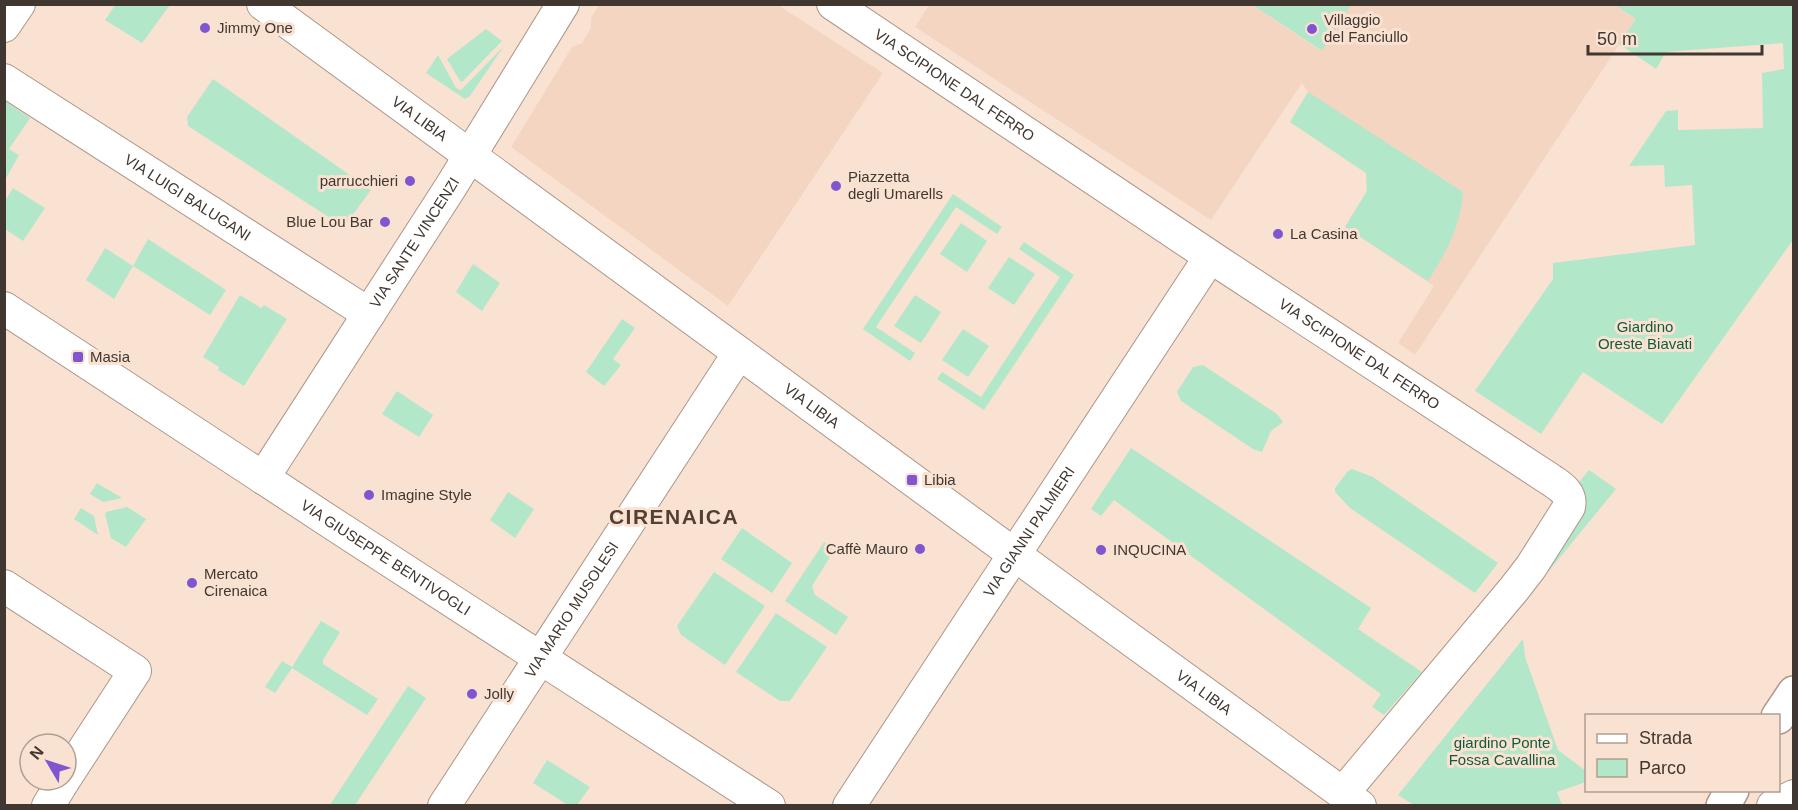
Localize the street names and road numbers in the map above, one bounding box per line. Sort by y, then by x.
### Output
street label: VIA SCIPIONE DAL FERRO [871,25,1038,144]
street label: VIA LIBIA [389,92,451,144]
street label: VIA LUIGI BALUGANI [121,150,254,244]
street label: VIA SANTE VINCENZI [366,174,463,311]
street label: VIA SCIPIONE DAL FERRO [1276,295,1443,413]
street label: VIA LIBIA [781,380,843,431]
street label: VIA GIANNI PALMIERI [980,463,1078,600]
street label: VIA GIUSEPPE BENTIVOGLI [298,496,474,618]
street label: VIA MARIO MUSOLESI [521,539,622,681]
street label: VIA LIBIA [1173,666,1235,718]

